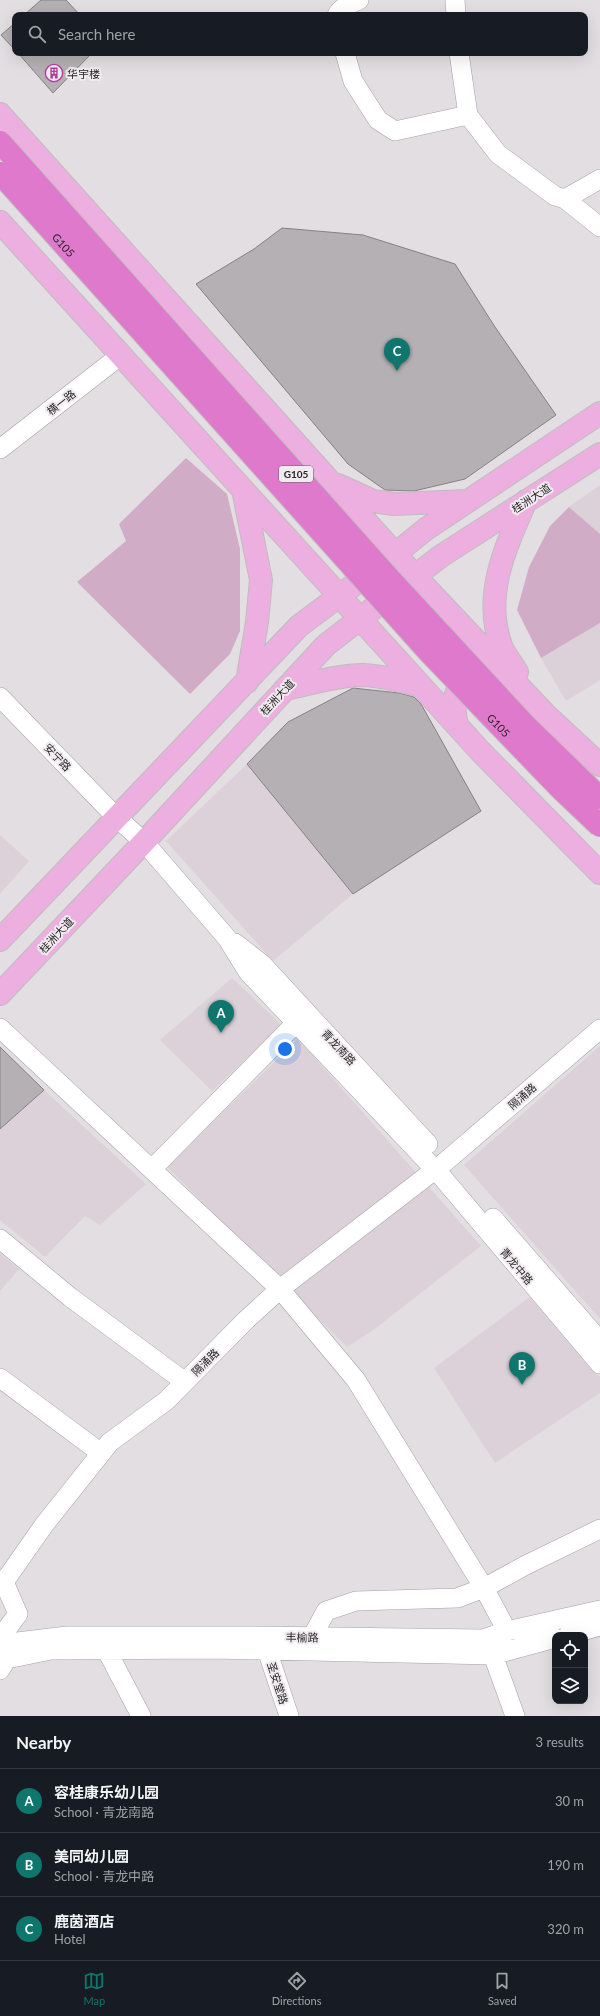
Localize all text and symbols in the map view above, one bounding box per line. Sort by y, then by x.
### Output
search box [12,12,588,56]
icon: search [26,23,48,45]
text: Search here [58,25,135,43]
building icon: 华宇楼 [44,63,64,83]
place label: 华宇楼 [67,67,100,80]
street label: G105 [50,230,78,259]
pin: C [384,338,410,371]
street label: 横一路 [44,387,78,417]
road number: G105 [279,466,313,482]
street label: 桂洲大道 [509,481,553,515]
street label: 桂洲大道 [257,676,297,718]
street label: G105 [485,710,513,739]
street label: 安宁路 [42,741,74,773]
street label: 桂洲大道 [36,914,76,956]
pin: A [208,1000,234,1033]
street label: 青龙南路 [319,1026,359,1068]
your location [275,1039,295,1059]
street label: 隔涌路 [505,1080,539,1112]
street label: 青龙中路 [498,1245,536,1287]
street label: 隔涌路 [189,1346,221,1378]
pin: B [509,1352,535,1385]
street label: 丰榆路 [285,1630,319,1644]
map controls [552,1632,588,1704]
button: locate [552,1632,588,1668]
street label: 圣安堂路 [265,1660,291,1706]
button: layers [552,1668,588,1704]
text: Nearby [16,1732,71,1753]
text: 3 results [536,1734,584,1750]
text: 容桂康乐幼儿园 [54,1783,159,1801]
text: A [24,1793,34,1809]
text: 30 m [555,1793,584,1809]
text: School · 青龙南路 [54,1804,154,1820]
text: 美同幼儿园 [54,1847,129,1865]
text: B [25,1857,33,1873]
text: 190 m [547,1857,584,1873]
text: School · 青龙中路 [54,1868,154,1884]
text: 鹿茵酒店 [54,1912,114,1930]
text: C [25,1921,33,1937]
text: 320 m [547,1921,584,1937]
text: Hotel [54,1931,86,1947]
tab: Map [83,1970,105,2007]
tab: Directions [272,1970,321,2007]
tab: Saved [488,1970,517,2007]

